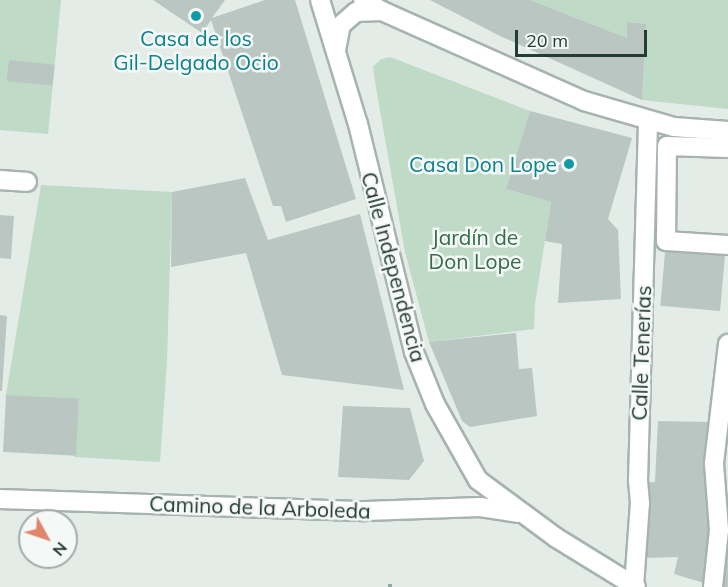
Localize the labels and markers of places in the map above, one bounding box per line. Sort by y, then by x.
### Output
marker: Casa de los Gil-Delgado Ocio [189,9,203,23]
place label: Casa de los Gil-Delgado Ocio [113,25,279,75]
place label: Casa Don Lope [409,151,557,177]
marker: Casa Don Lope [562,157,576,171]

